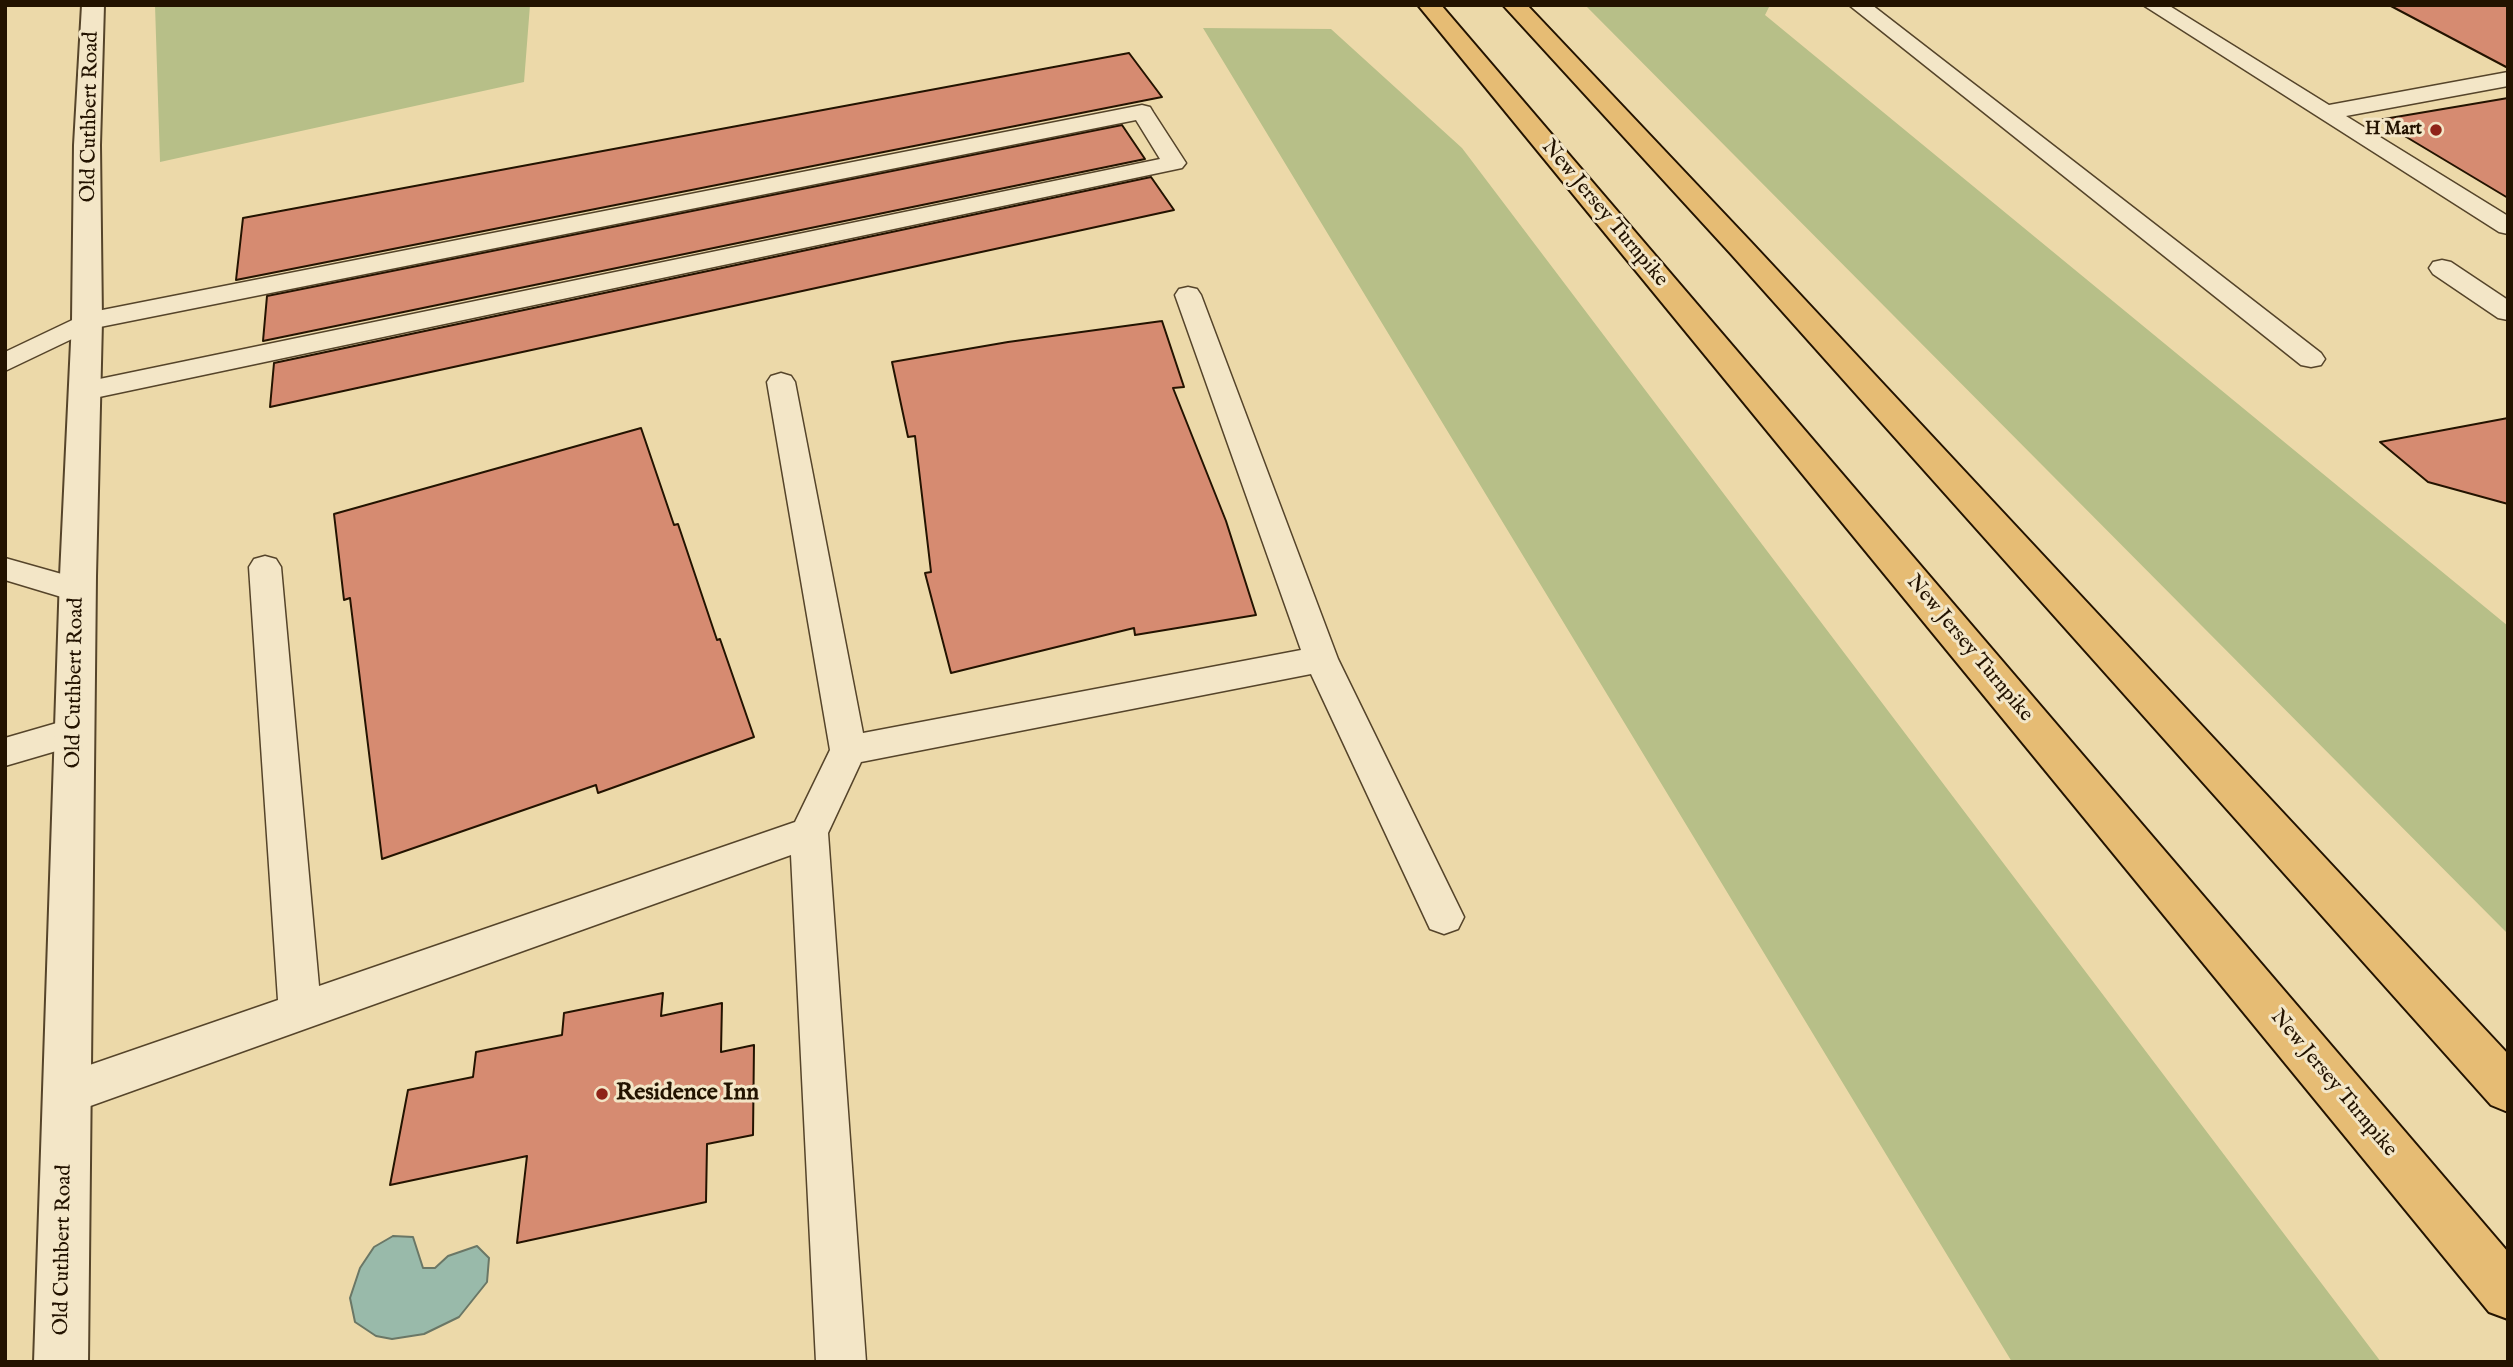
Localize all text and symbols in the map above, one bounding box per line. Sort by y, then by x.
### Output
street label: Old Cuthbert Road [77,31,105,203]
place label: H Mart [2365,119,2422,141]
marker: H Mart [2428,122,2444,138]
street label: New Jersey Turnpike [1535,135,1673,293]
street label: New Jersey Turnpike [1900,570,2038,728]
street label: Old Cuthbert Road [62,597,90,769]
street label: New Jersey Turnpike [2264,1005,2402,1163]
place label: Residence Inn [616,1080,759,1108]
marker: Residence Inn [594,1086,610,1102]
street label: Old Cuthbert Road [50,1164,78,1336]

